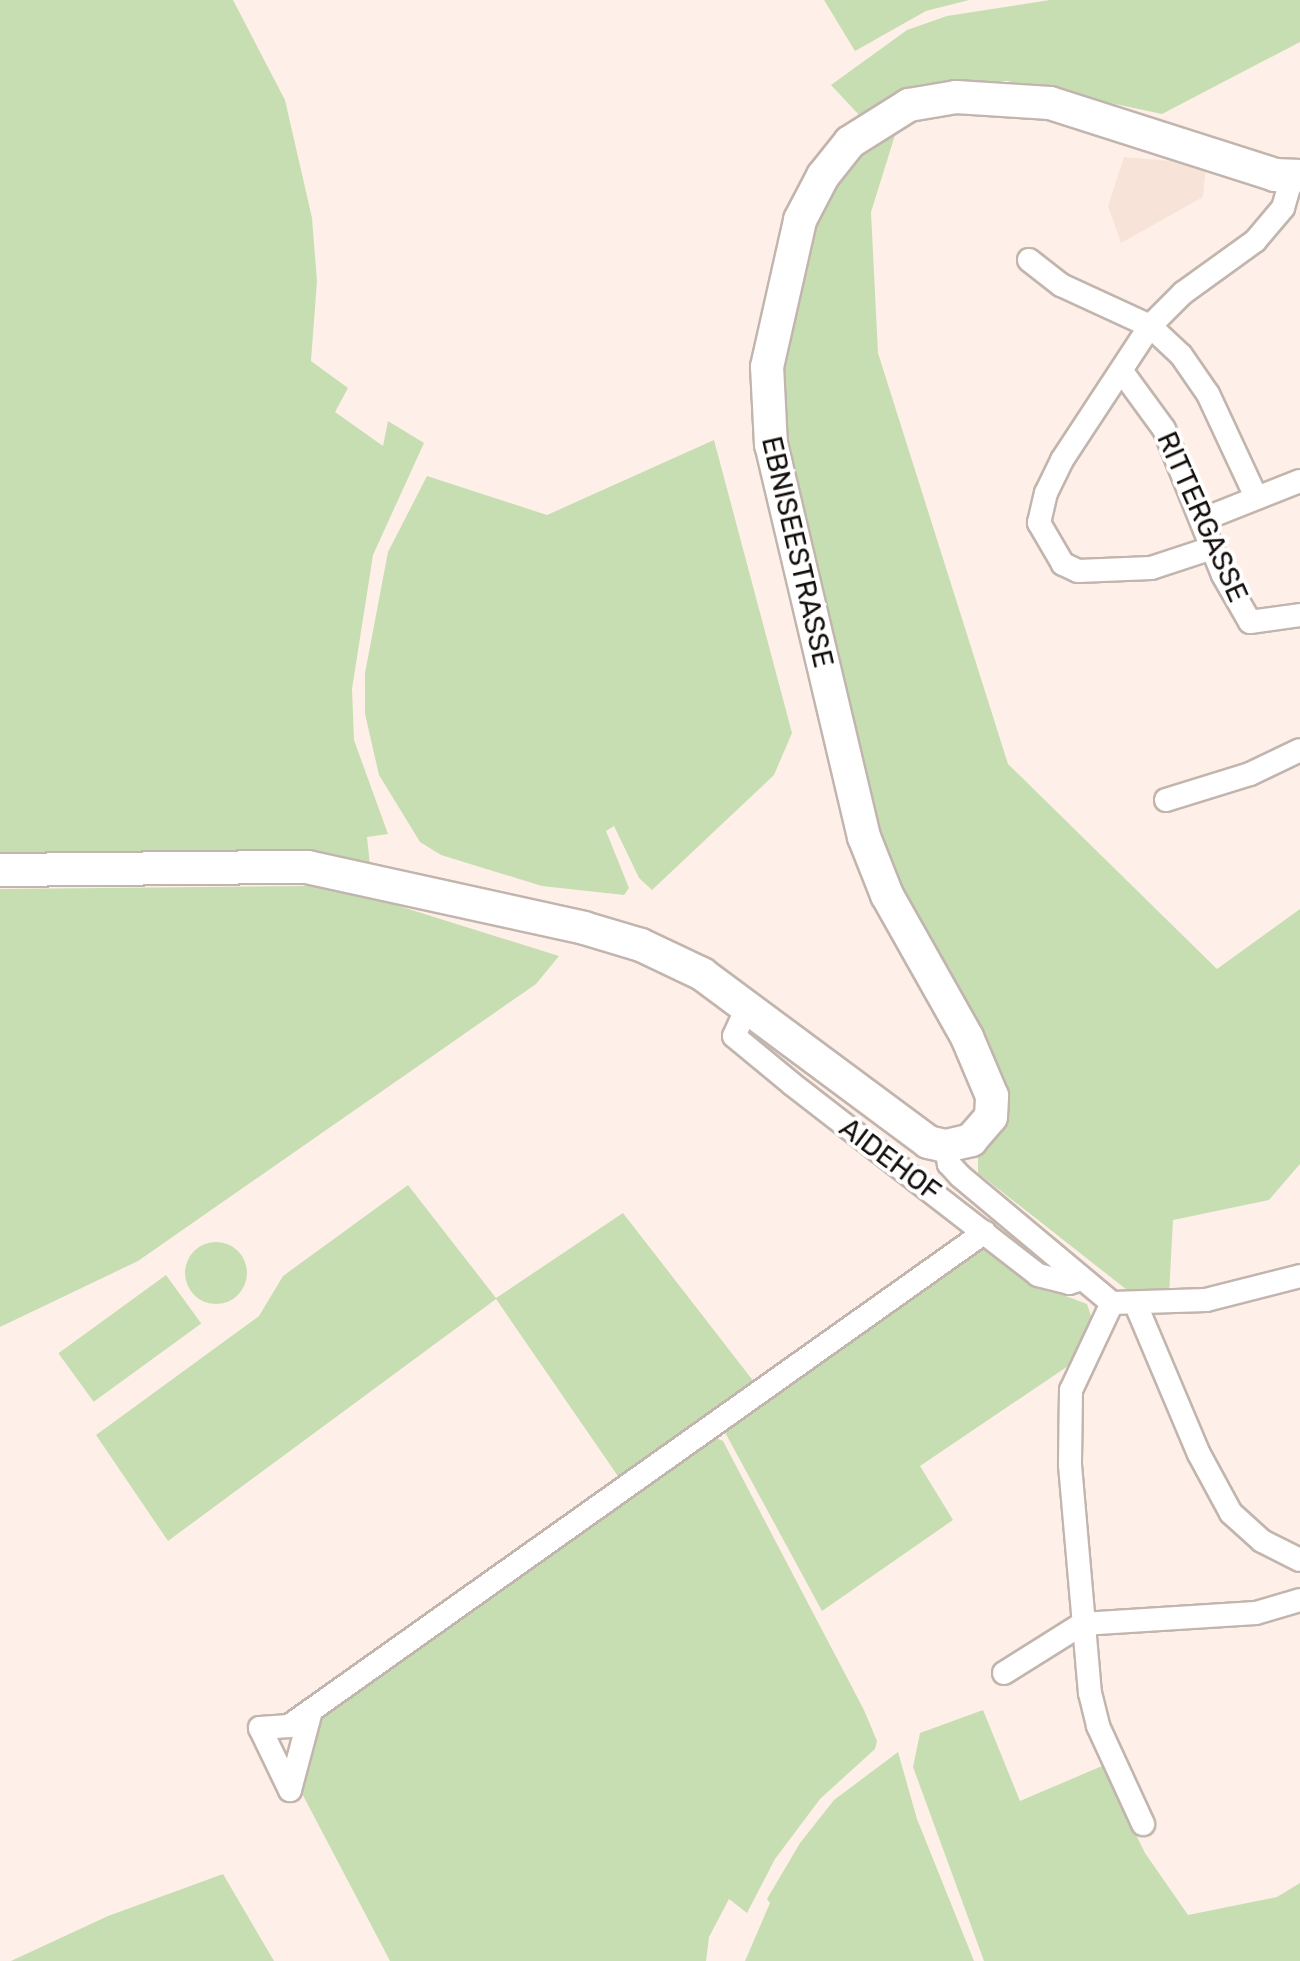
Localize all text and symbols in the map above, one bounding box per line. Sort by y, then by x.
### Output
street label: RITTERGASSE [1150,427,1254,607]
street label: EBNISEESTRASSE [754,433,840,671]
street label: AIDEHOF [833,1111,947,1209]

